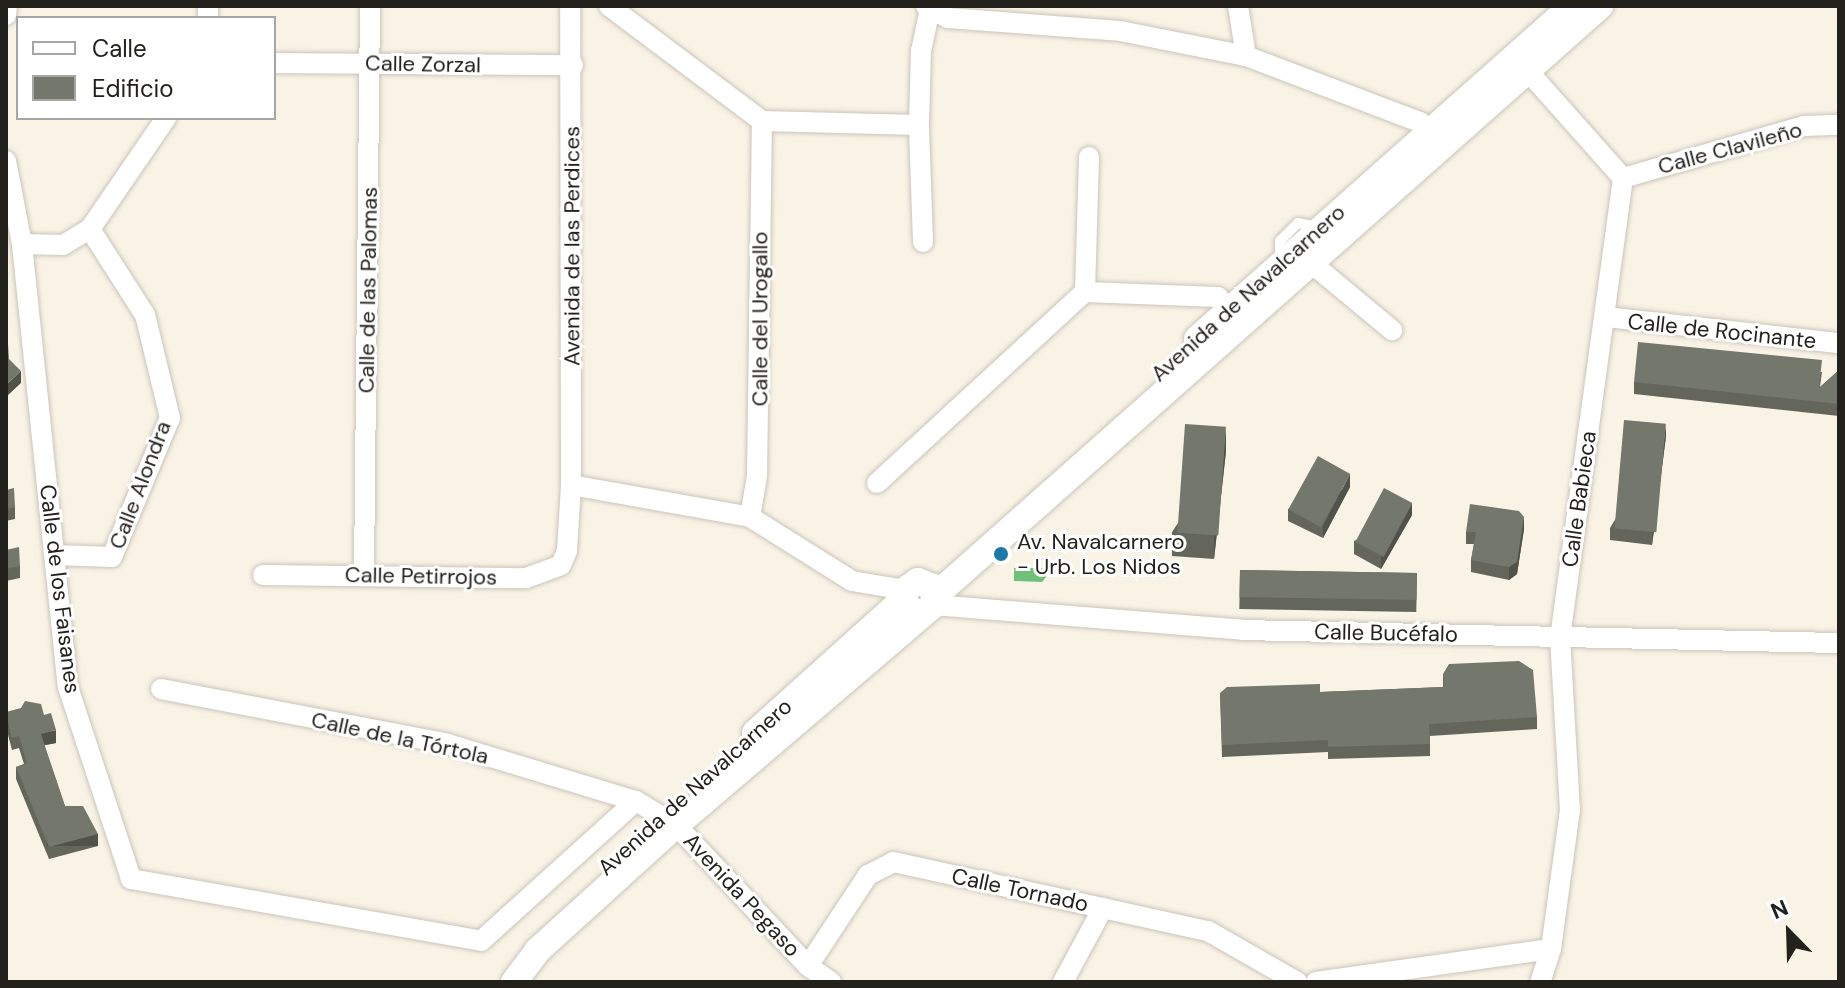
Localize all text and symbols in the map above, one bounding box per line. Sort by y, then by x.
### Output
legend [16,16,276,120]
text: Calle [92,33,147,64]
street label: Calle Zorzal [365,50,481,78]
text: Edificio [92,73,174,104]
street label: Calle Clavileño [1655,116,1805,180]
street label: Avenida de las Perdices [559,126,585,366]
street label: Calle de las Palomas [353,186,383,394]
street label: Avenida de Navalcarnero [1146,199,1350,387]
street label: Calle del Urogallo [747,232,773,406]
street label: Calle de Rocinante [1626,308,1818,354]
street label: Calle Alondra [103,417,177,553]
street label: Calle Babieca [1556,429,1602,569]
street label: Calle de los Faisanes [34,483,86,695]
place label: Av. Navalcarnero - Urb. Los Nidos [1017,528,1185,580]
marker: Av. Navalcarnero - Urb. Los Nidos [992,545,1010,563]
street label: Calle Petirrojos [345,561,497,591]
street label: Calle Bucéfalo [1314,619,1458,647]
street label: Avenida de Navalcarnero [593,693,797,881]
street label: Calle de la Tórtola [309,706,491,770]
street label: Avenida Pegaso [678,828,806,962]
street label: Calle Tornado [949,863,1091,917]
north arrow [1749,892,1829,972]
text: N [1766,893,1792,926]

